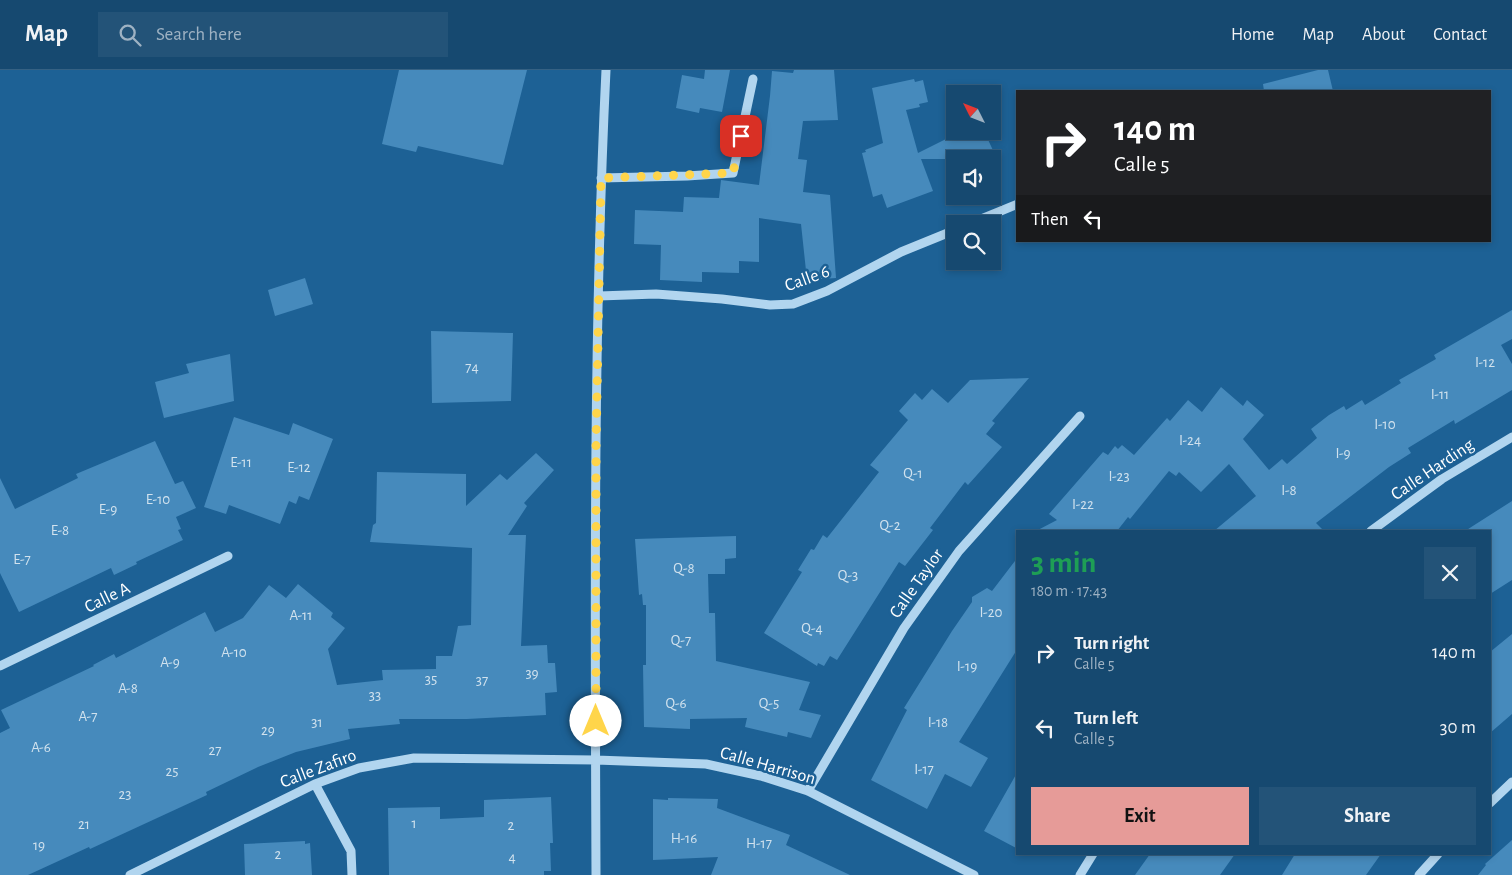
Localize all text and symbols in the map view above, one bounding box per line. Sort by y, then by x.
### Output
search box [98,12,448,57]
icon: search [116,21,144,49]
text: Map [25,22,68,46]
text: Search here [156,25,242,44]
text: Home [1231,26,1274,44]
text: Map [1302,26,1334,44]
text: About [1362,26,1405,44]
text: Contact [1433,26,1487,44]
north arrow [946,85,1001,140]
map controls [946,85,1001,270]
icon: right [1031,110,1096,175]
text: 140 m [1114,112,1196,147]
pin [720,115,762,157]
icon: arrive [727,122,755,150]
button: sound [946,150,1001,205]
text: Calle 5 [1114,153,1169,175]
icon: left [1079,205,1107,233]
text: Then [1031,210,1069,229]
button: search [946,215,1001,270]
street label: Calle 6 [783,263,832,295]
house number: I-12 [1475,355,1495,370]
house number: 74 [465,360,479,375]
house number: I-11 [1431,387,1449,402]
house number: I-10 [1374,417,1396,432]
house number: I-24 [1179,433,1201,448]
street label: Calle Harding [1388,436,1477,504]
house number: I-9 [1335,446,1351,461]
house number: E-11 [230,455,252,470]
house number: E-12 [287,460,311,475]
house number: Q-1 [903,466,923,481]
house number: I-23 [1108,469,1130,484]
house number: I-8 [1281,483,1297,498]
house number: E-10 [146,492,170,507]
house number: I-22 [1072,497,1094,512]
house number: E-9 [99,502,117,517]
house number: Q-2 [879,518,901,533]
house number: E-8 [51,523,69,538]
street label: Calle Taylor [886,545,947,622]
button: close [1424,547,1476,599]
text: 3 min [1031,548,1096,578]
house number: E-7 [13,552,31,567]
house number: Q-8 [673,561,695,576]
house number: Q-3 [838,568,858,583]
street label: Calle A [82,579,134,617]
text: 180 m · 17:43 [1031,583,1107,599]
house number: I-20 [980,605,1003,620]
house number: A-11 [290,608,312,623]
house number: Q-4 [801,621,823,636]
house number: Q-7 [671,633,691,648]
text: Turn right [1074,634,1149,653]
icon: right [1031,639,1059,667]
text: 140 m [1432,643,1476,662]
house number: A-10 [221,645,247,660]
house number: A-9 [160,655,180,670]
text: Calle 5 [1074,656,1114,672]
house number: I-19 [957,659,977,674]
house number: 39 [525,666,539,681]
house number: 35 [425,672,437,687]
house number: 37 [476,673,488,688]
house number: A-8 [118,681,138,696]
house number: 33 [369,688,381,703]
position arrow [569,694,621,746]
house number: Q-6 [665,696,687,711]
house number: Q-5 [759,696,779,711]
house number: A-7 [79,709,97,724]
text: Turn left [1074,709,1138,728]
icon: left [1031,714,1059,742]
house number: 31 [311,715,323,730]
house number: I-18 [928,715,948,730]
text: 30 m [1440,718,1476,737]
house number: 29 [261,723,275,738]
text: Calle 5 [1074,731,1114,747]
house number: A-6 [31,740,51,755]
house number: 27 [208,743,222,758]
street label: Calle Harrison [718,744,818,788]
street label: Calle Zafiro [278,746,359,792]
house number: I-17 [914,762,934,777]
house number: 25 [165,764,179,779]
house number: 23 [118,787,132,802]
button: Exit [1031,787,1249,845]
button: Share [1259,787,1476,845]
house number: 1 [411,816,417,831]
house number: 21 [78,817,90,832]
house number: 2 [508,818,515,833]
house number: H-16 [671,831,697,846]
house number: H-17 [746,836,772,851]
house number: 19 [33,838,45,853]
house number: 2 [275,847,282,862]
house number: 4 [508,850,516,865]

